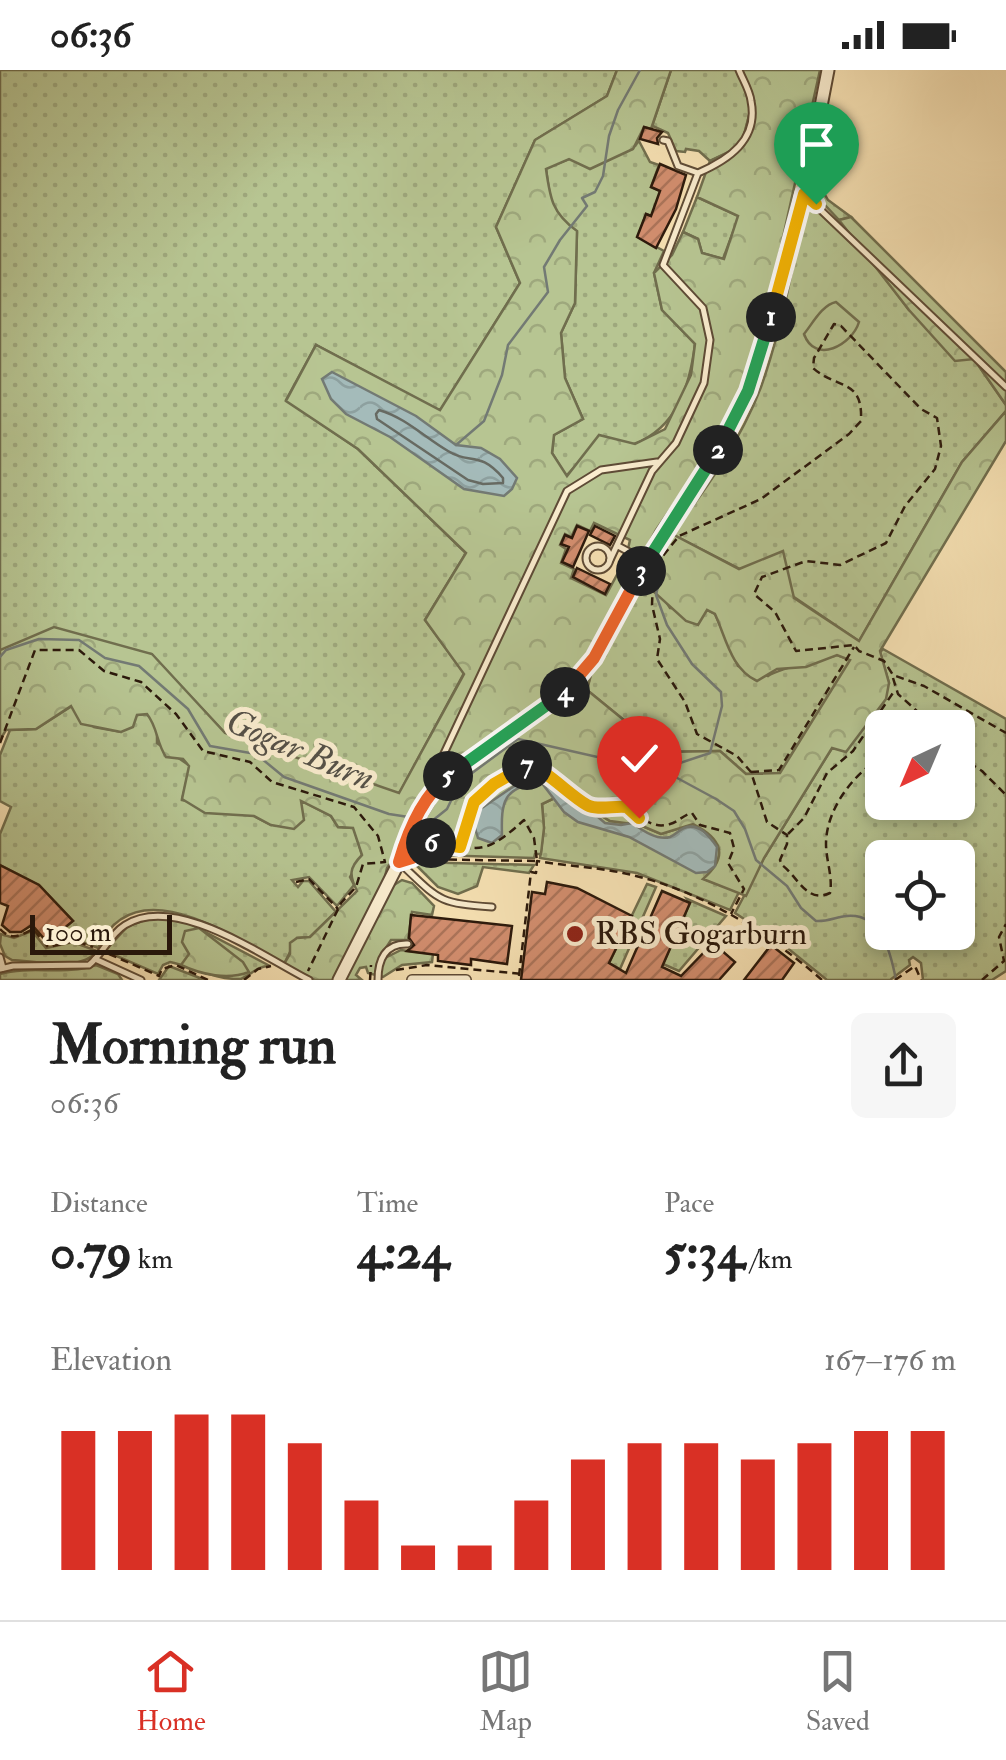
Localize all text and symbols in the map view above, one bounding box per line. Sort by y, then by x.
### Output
text: 06:36 [50,11,132,59]
pin [774,102,859,205]
icon: arrive [789,117,844,172]
pin: 1 [746,292,796,342]
text: 1 [766,299,776,334]
pin: 2 [693,425,743,475]
text: 2 [711,432,725,467]
pin: 3 [616,546,666,596]
text: 3 [636,553,646,588]
pin: 4 [540,667,590,717]
text: 4 [557,674,573,709]
water label: Gogar Burn [219,699,381,801]
north arrow [865,710,975,820]
map controls [865,710,975,950]
pin [597,716,682,819]
icon: check [612,731,667,786]
pin: 7 [502,740,552,790]
text: 7 [521,747,533,782]
pin: 5 [423,751,473,801]
text: 5 [442,758,454,793]
pin: 6 [406,818,456,868]
text: 6 [424,825,438,860]
button: locate [865,840,975,950]
scale bar [30,910,172,954]
place label: RBS Gogarburn [595,914,807,954]
text: 100 m [45,915,111,950]
marker: RBS Gogarburn [564,923,586,945]
text: Morning run [50,1011,336,1080]
button: share [851,1013,956,1118]
text: 06:36 [50,1083,119,1123]
text: Distance [50,1186,148,1221]
text: Time [357,1186,418,1221]
text: Pace [664,1186,714,1221]
text: 0.79 [50,1221,132,1284]
text: 4:24 [357,1221,449,1284]
text: 5:34 [664,1221,744,1284]
text: km [132,1242,173,1277]
text: /km [744,1242,793,1277]
text: Elevation [50,1340,172,1380]
text: 167–176 m [824,1340,956,1380]
tab: Home [136,1644,206,1739]
tab: Map [478,1644,533,1739]
tab: Saved [806,1644,870,1739]

